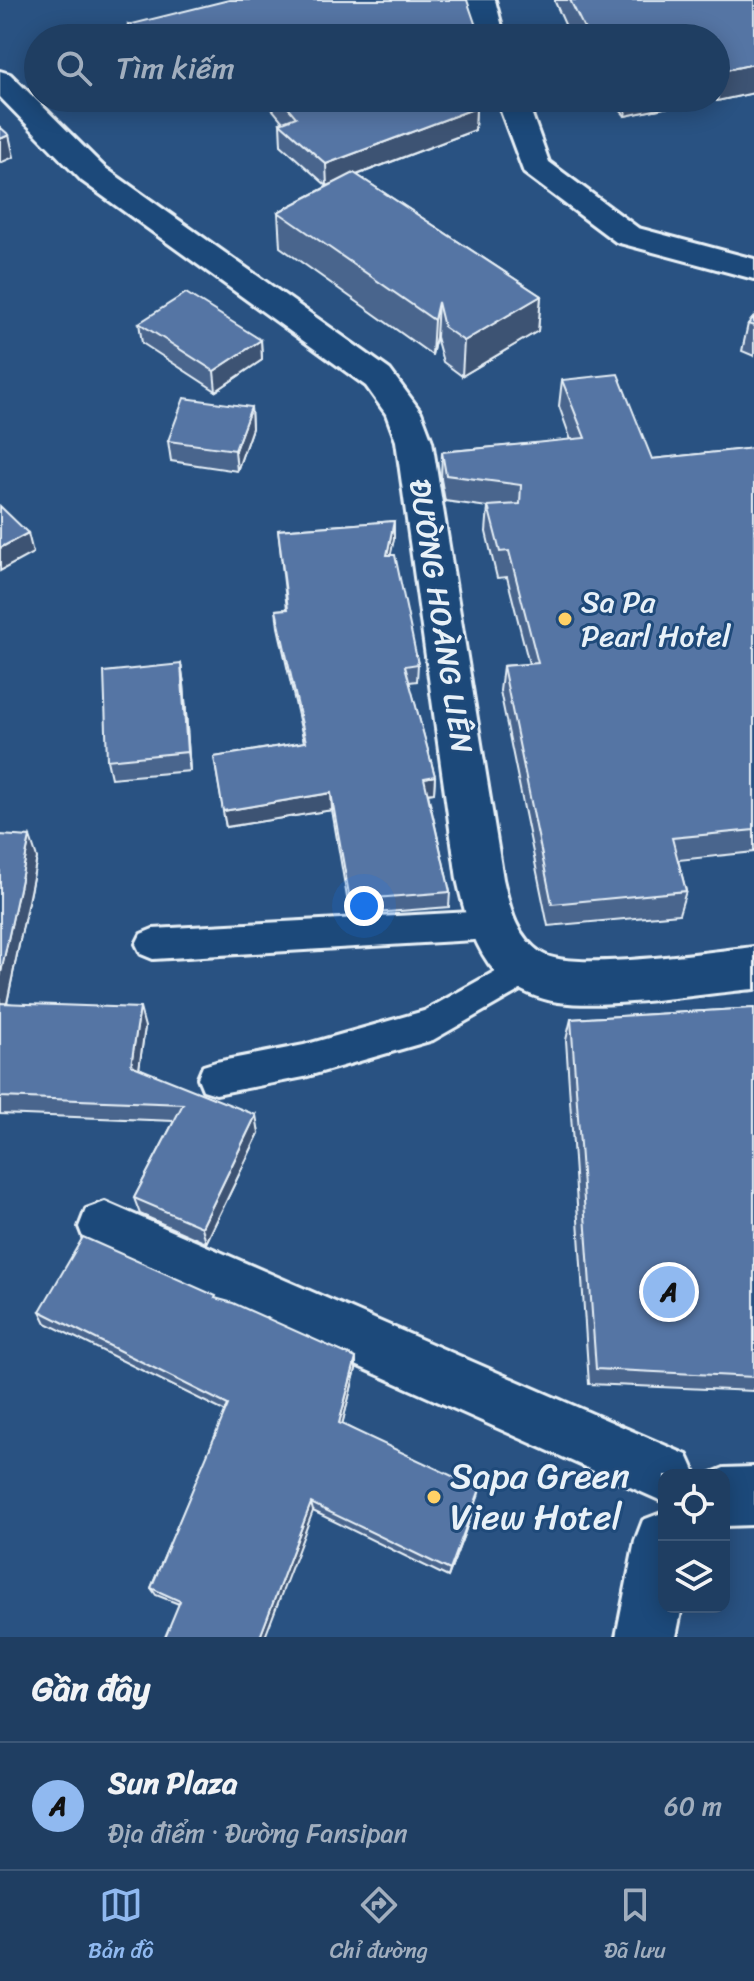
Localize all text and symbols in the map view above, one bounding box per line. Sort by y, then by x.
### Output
search box [24,24,730,112]
text: Tìm kiếm [116,41,234,95]
icon: search [52,46,96,90]
street label: ĐƯỜNG HOÀNG LIÊN [393,475,489,757]
place label: Sa Pa Pearl Hotel [581,575,732,663]
marker: Sa Pa Pearl Hotel [556,610,574,628]
your location [344,886,384,926]
pin: A [643,1262,695,1322]
place label: Sapa Green View Hotel [450,1444,630,1549]
map controls [658,1469,730,1613]
button: locate [658,1469,730,1541]
marker: Sapa Green View Hotel [425,1488,443,1506]
button: layers [658,1541,730,1613]
text: Gần đây [32,1659,150,1719]
text: Sun Plaza [108,1756,237,1810]
text: A [49,1783,67,1829]
text: 60 m [664,1783,722,1829]
text: Địa điểm · Đường Fansipan [108,1810,408,1856]
tab: Bản đồ [88,1883,153,1970]
tab: Chỉ đường [330,1883,428,1970]
tab: Đã lưu [604,1883,666,1970]

